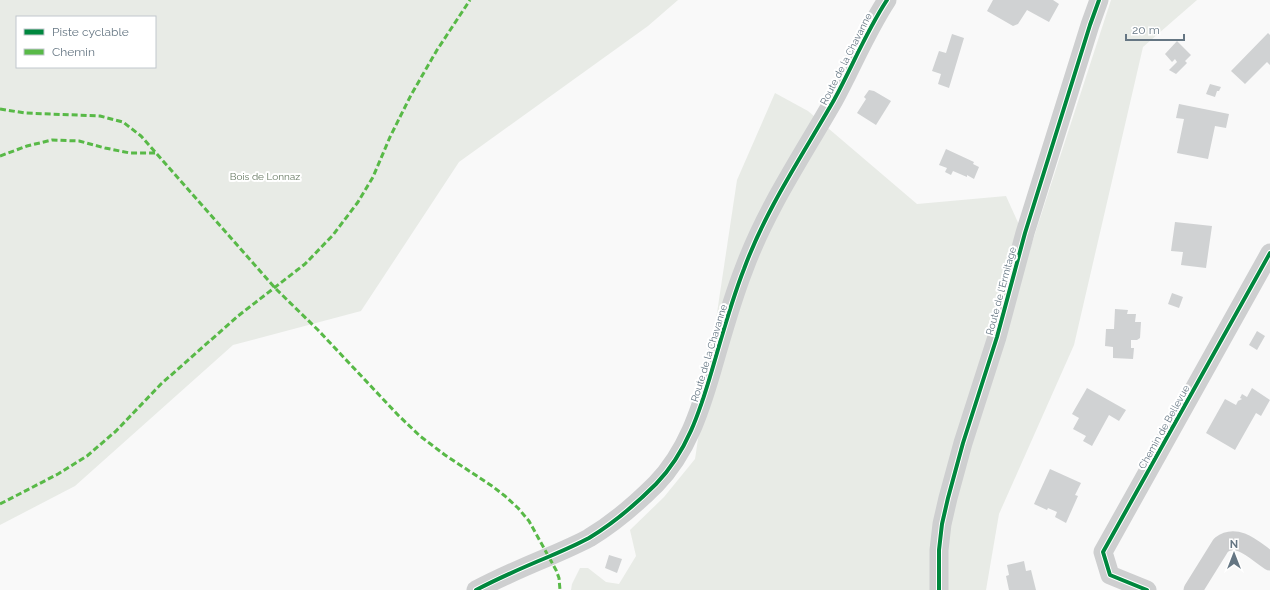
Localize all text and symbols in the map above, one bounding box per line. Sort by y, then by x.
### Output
street label: Route de la Chavanne [818,11,874,107]
legend [16,16,156,68]
scale bar [1126,16,1184,42]
text: 20 m [1132,23,1160,37]
text: Piste cyclable [52,25,129,39]
text: Chemin [52,45,95,59]
park label: Bois de Lonnaz [230,171,300,182]
street label: Route de l'Ermitage [984,246,1018,336]
street label: Route de la Chavanne [689,303,729,403]
street label: Chemin de Bellevue [1136,383,1192,471]
north arrow [1214,534,1254,574]
text: N [1230,538,1238,551]

